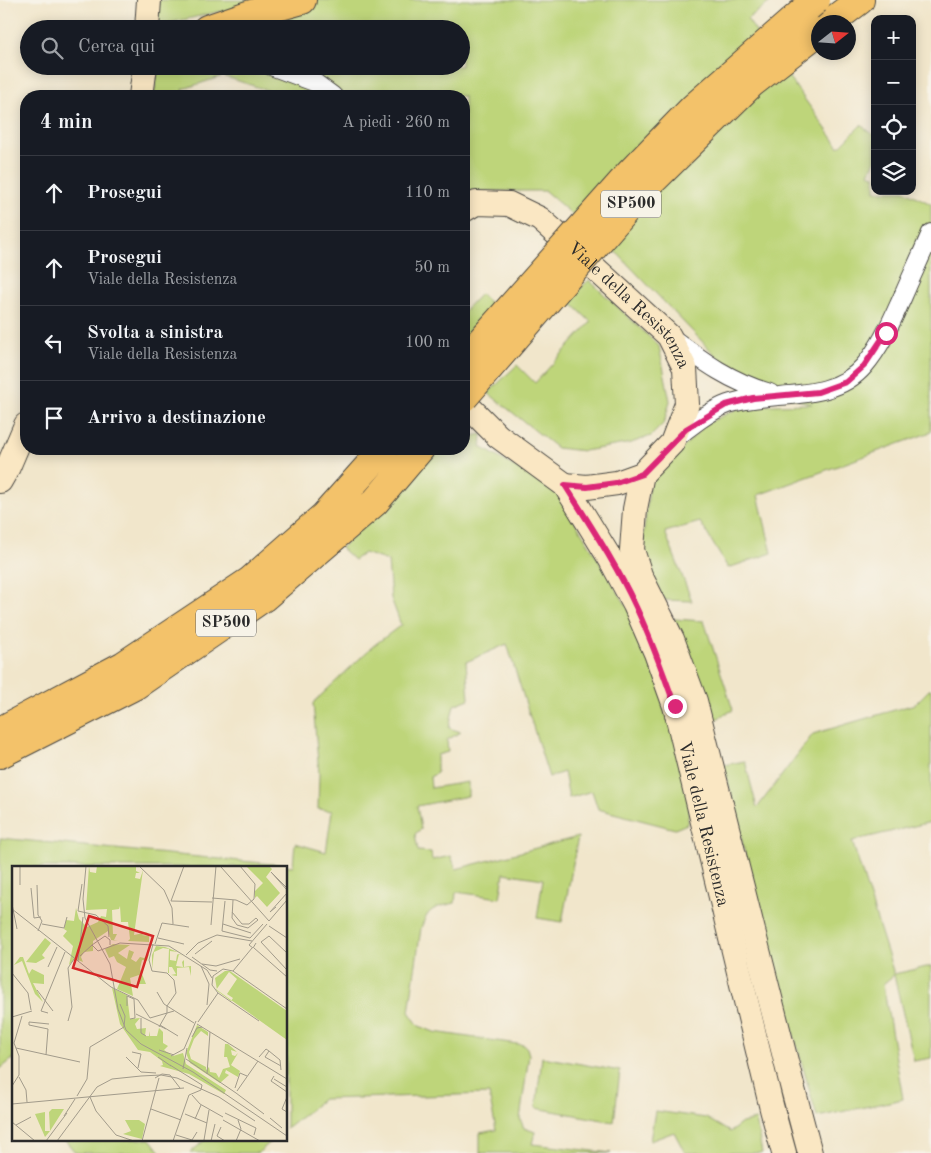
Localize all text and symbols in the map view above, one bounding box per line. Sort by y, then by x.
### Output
north arrow [811,15,856,60]
map controls [871,15,916,195]
button: + [871,15,916,60]
search box [20,20,470,75]
icon: search [38,34,66,62]
text: Cerca qui [78,38,155,57]
button: − [871,60,916,105]
button: locate [871,105,916,150]
text: 4 min [40,112,93,133]
text: A piedi · 260 m [342,115,450,131]
button: layers [871,150,916,195]
icon: ahead [40,179,68,207]
text: Prosegui [87,184,162,203]
text: 110 m [405,185,450,201]
road number: SP500 [601,190,661,218]
street label: Viale della Resistenza [564,239,693,372]
text: Prosegui [87,249,162,268]
icon: ahead [40,254,68,282]
text: 50 m [414,260,450,276]
text: Viale della Resistenza [87,272,237,288]
route start [875,322,898,345]
text: Svolta a sinistra [87,324,223,343]
icon: left [40,329,68,357]
text: 100 m [405,335,450,351]
text: Viale della Resistenza [87,347,237,363]
icon: arrive [40,404,68,432]
text: Arrivo a destinazione [87,409,266,428]
road number: SP500 [196,610,256,636]
route end [664,695,687,718]
street label: Viale della Resistenza [675,739,732,908]
inset map [12,866,288,1140]

